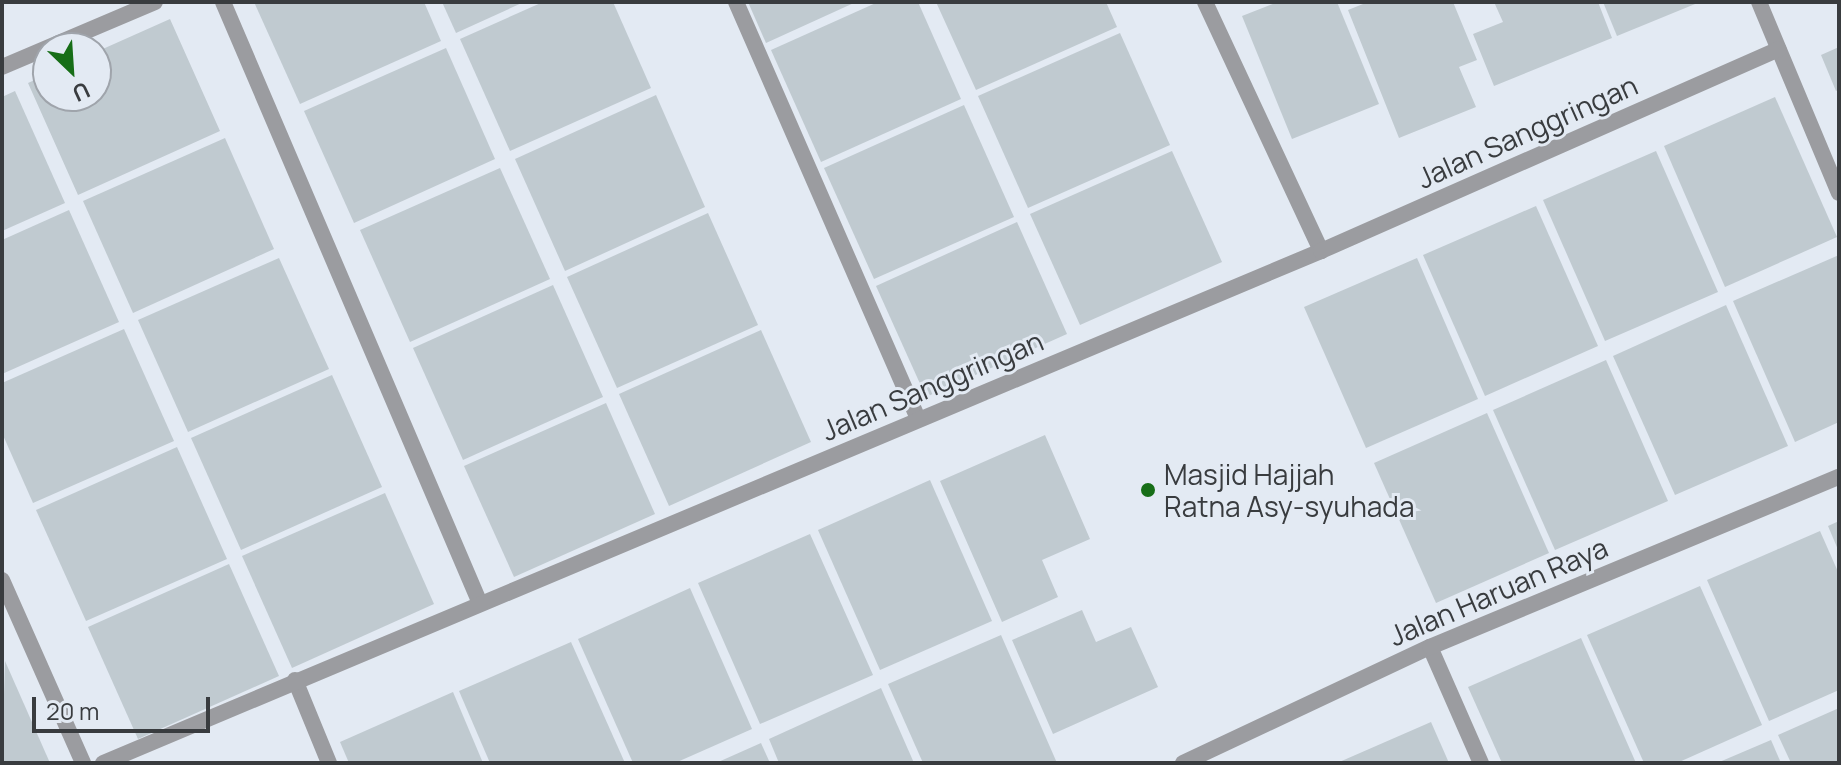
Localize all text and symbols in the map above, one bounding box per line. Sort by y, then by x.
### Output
north arrow [32,32,112,112]
street label: Jalan Sanggringan [1412,67,1642,195]
text: U [68,75,95,109]
street label: Jalan Sanggringan [816,323,1048,447]
place label: Masjid Hajjah Ratna Asy-syuhada [1164,457,1414,523]
marker: Masjid Hajjah Ratna Asy-syuhada [1139,481,1157,499]
street label: Jalan Haruan Raya [1384,530,1612,652]
scale bar [36,681,214,731]
text: 20 m [46,694,99,727]

